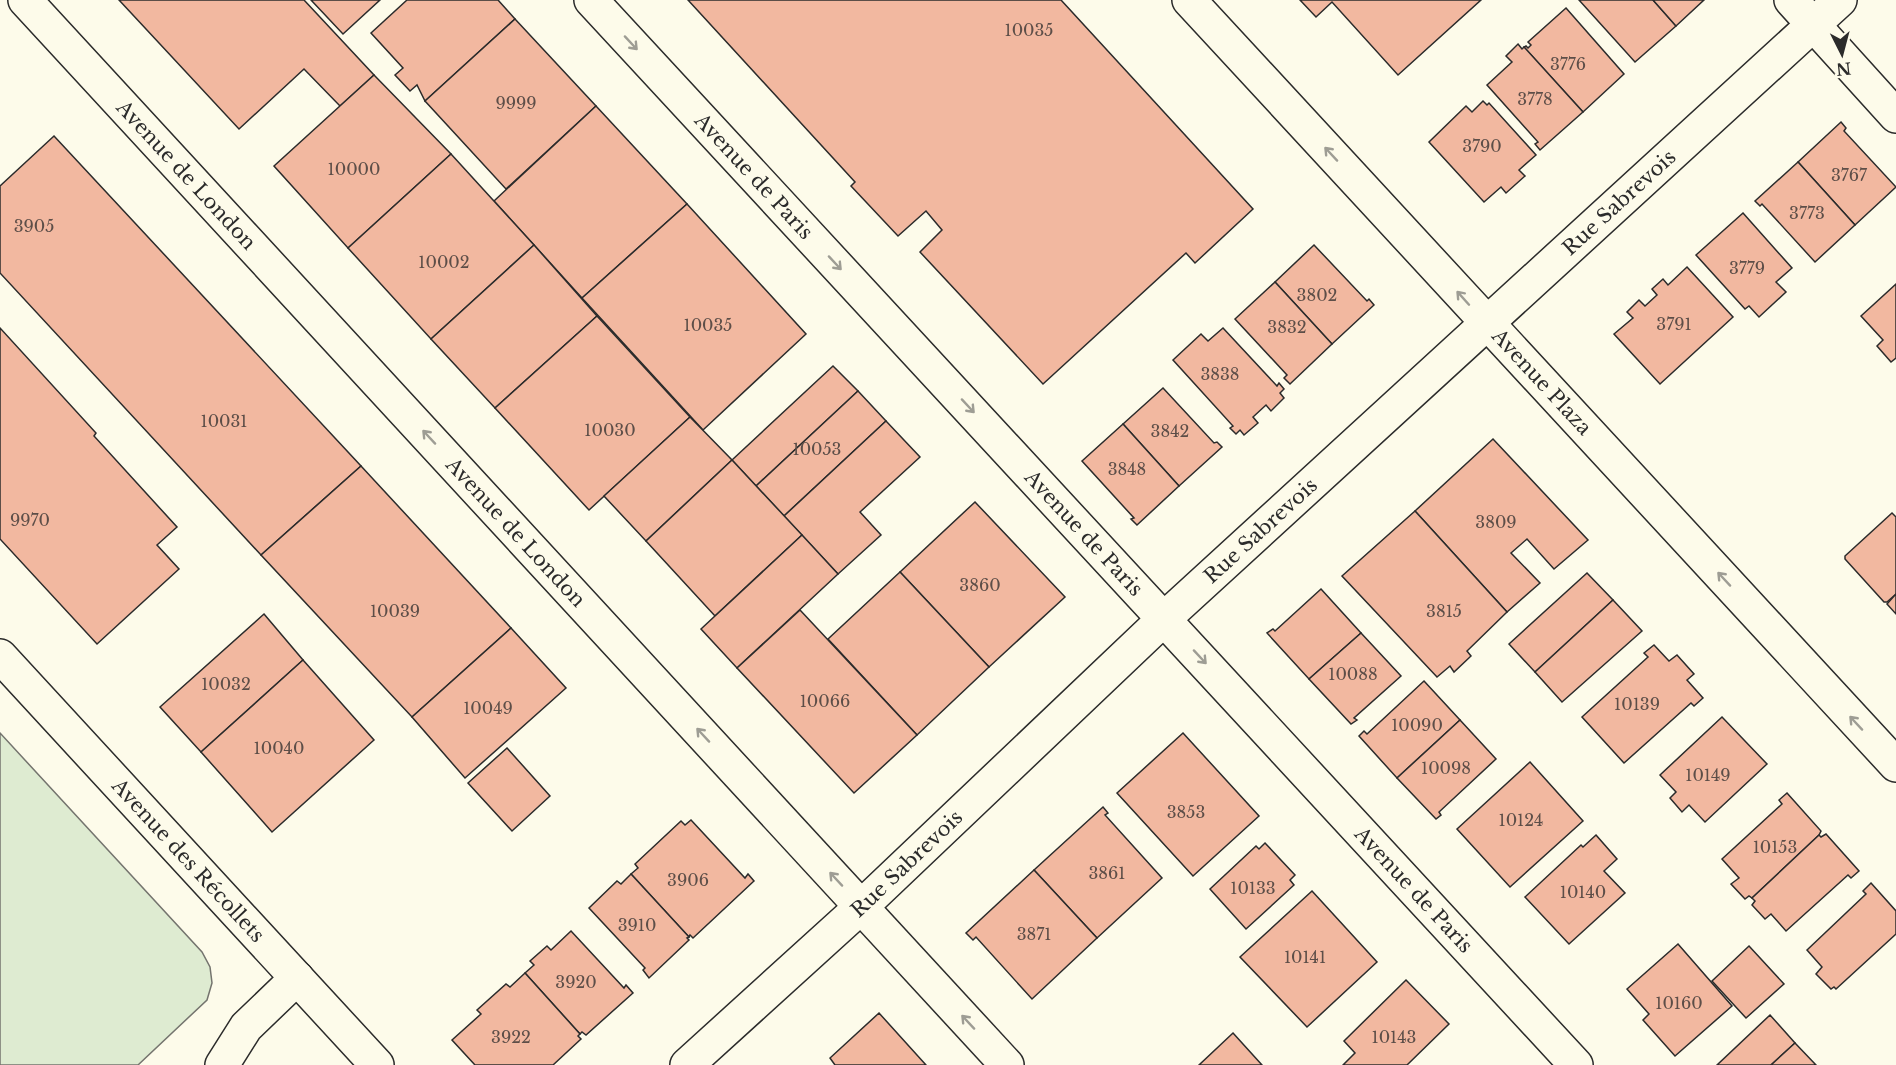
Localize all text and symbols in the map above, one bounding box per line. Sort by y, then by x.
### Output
house number: 10035 [1005,20,1053,40]
north arrow [1812,24,1872,84]
one-way arrow [624,35,638,50]
house number: 3776 [1550,54,1586,74]
text: N [1835,58,1852,80]
house number: 3778 [1517,89,1553,109]
house number: 9999 [495,93,537,113]
street label: Avenue de London [111,95,261,255]
street label: Avenue de Paris [689,108,818,244]
house number: 3790 [1462,136,1502,156]
street label: Rue Sabrevois [1557,145,1680,260]
one-way arrow [1324,147,1338,162]
house number: 10000 [328,159,380,179]
house number: 3767 [1831,165,1868,185]
house number: 3773 [1789,203,1825,223]
house number: 3905 [14,216,54,236]
house number: 10002 [418,252,470,272]
one-way arrow [828,255,842,270]
house number: 3779 [1729,258,1765,278]
house number: 3802 [1297,285,1337,305]
one-way arrow [1456,290,1470,305]
house number: 3791 [1656,314,1692,334]
house number: 10035 [684,315,732,335]
house number: 3832 [1267,317,1307,337]
street label: Avenue Plaza [1486,323,1597,440]
house number: 3838 [1200,364,1240,384]
one-way arrow [961,398,975,413]
house number: 10031 [201,411,247,431]
house number: 10030 [584,420,636,440]
house number: 3842 [1151,421,1189,441]
one-way arrow [422,430,436,445]
house number: 10053 [793,439,841,459]
street label: Avenue de London [440,452,591,612]
house number: 3848 [1108,459,1146,479]
street label: Avenue de Paris [1019,464,1148,601]
street label: Rue Sabrevois [1199,473,1322,588]
house number: 9970 [10,510,50,530]
house number: 3809 [1475,512,1517,532]
one-way arrow [1717,572,1731,587]
house number: 3860 [959,575,1001,595]
house number: 10039 [370,601,420,621]
house number: 3815 [1426,601,1462,621]
one-way arrow [1193,649,1207,664]
house number: 10088 [1328,664,1378,684]
house number: 10032 [201,674,251,694]
house number: 10066 [800,691,850,711]
house number: 10139 [1614,694,1660,714]
house number: 10049 [463,698,513,718]
house number: 10090 [1391,715,1443,735]
one-way arrow [1849,715,1863,730]
one-way arrow [696,728,710,743]
house number: 10040 [254,738,304,758]
house number: 10098 [1421,758,1471,778]
house number: 10149 [1685,765,1731,785]
street label: Avenue des Récollets [106,773,270,947]
house number: 3853 [1167,802,1205,822]
street label: Rue Sabrevois [846,805,967,922]
house number: 10124 [1499,810,1543,830]
street label: Avenue de Paris [1349,821,1478,958]
house number: 10153 [1753,837,1797,857]
house number: 3861 [1089,863,1125,883]
house number: 3906 [667,870,709,890]
one-way arrow [828,871,843,886]
house number: 10133 [1230,878,1276,898]
house number: 10140 [1560,882,1606,902]
house number: 3910 [618,915,656,935]
house number: 3871 [1017,924,1051,944]
house number: 10141 [1284,947,1326,967]
house number: 3920 [555,972,597,992]
house number: 10160 [1655,993,1703,1013]
one-way arrow [961,1015,975,1030]
house number: 3922 [491,1027,531,1047]
house number: 10143 [1372,1027,1416,1047]

